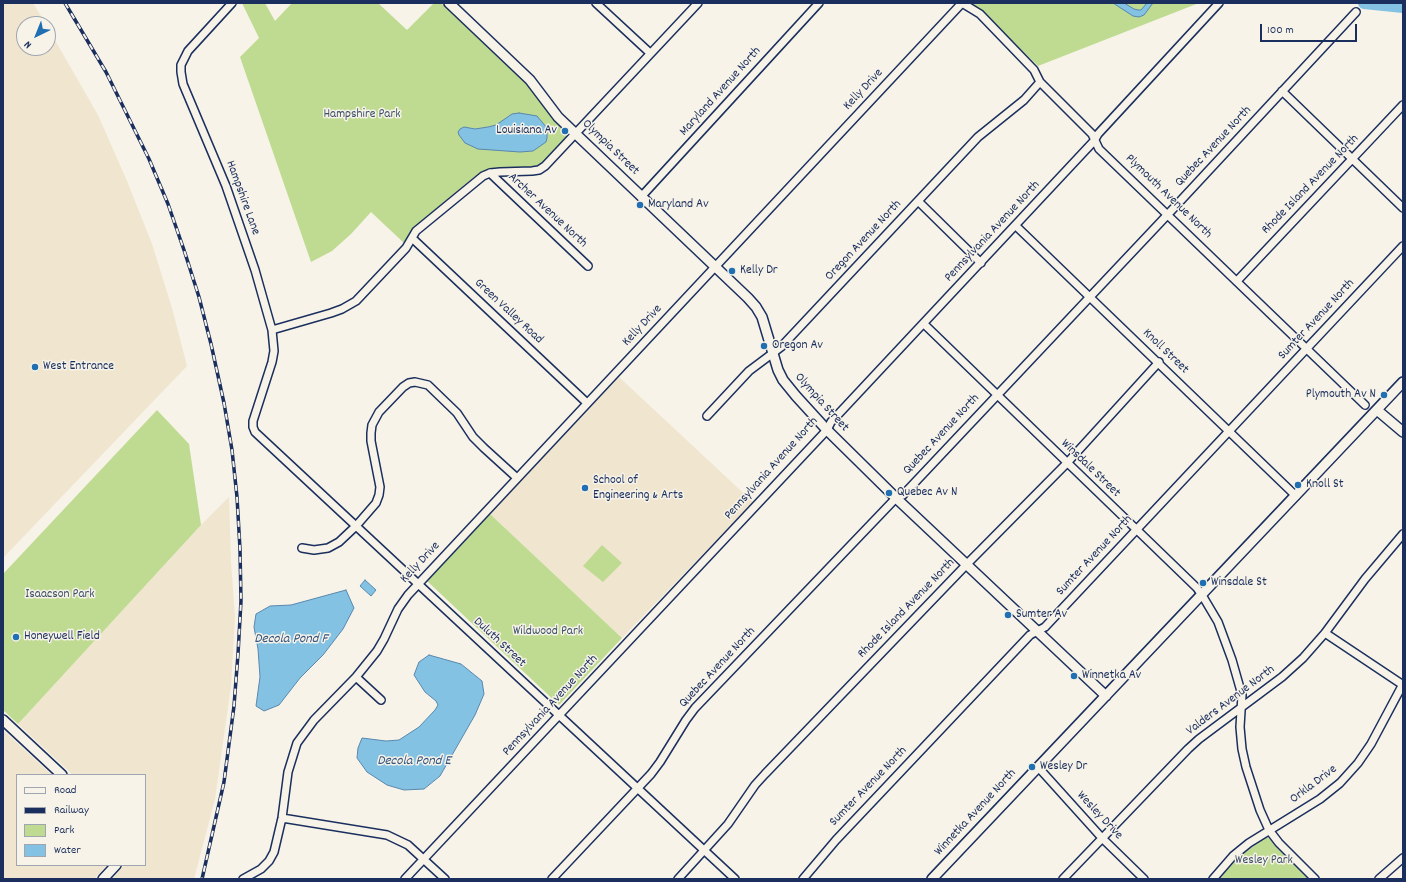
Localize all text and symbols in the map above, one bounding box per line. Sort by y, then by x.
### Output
north arrow [16,16,56,56]
scale bar [1262,16,1359,42]
text: 100 m [1267,22,1294,39]
text: N [21,36,36,52]
street label: Maryland Avenue North [677,44,765,140]
street label: Kelly Drive [841,66,887,114]
street label: Quebec Avenue North [1173,103,1255,191]
park label: Hampshire Park [323,107,401,123]
street label: Olympia Street [578,117,642,179]
place label: Louisiana Av [496,123,557,139]
marker: Louisiana Av [560,126,570,136]
street label: Rhode Island Avenue North [1259,132,1363,238]
street label: Plymouth Avenue North [1121,152,1215,242]
street label: Hampshire Lane [221,159,263,237]
street label: Archer Avenue North [504,170,590,252]
street label: Pennsylvania Avenue North [942,178,1044,286]
place label: Maryland Av [648,197,709,213]
street label: Oregon Avenue North [823,197,905,285]
marker: Maryland Av [635,200,645,210]
place label: Kelly Dr [740,263,778,279]
marker: Kelly Dr [727,266,737,276]
street label: Green Valley Road [470,276,546,348]
street label: Sumter Avenue North [1276,276,1358,364]
street label: Kelly Drive [620,302,666,350]
street label: Knoll Street [1139,326,1191,378]
place label: Oregon Av [772,338,823,354]
marker: Oregon Av [759,341,769,351]
place label: West Entrance [43,359,114,375]
marker: West Entrance [30,362,40,372]
street label: Olympia Street [791,370,851,436]
place label: Plymouth Av N [1306,387,1376,403]
marker: Plymouth Av N [1379,390,1389,400]
street label: Quebec Avenue North [901,391,983,479]
street label: Pennsylvania Avenue North [722,414,822,524]
street label: Winsdale Street [1057,437,1123,501]
place label: School of Engineering & Arts [593,473,683,504]
place label: Knoll St [1306,477,1343,493]
marker: Knoll St [1293,480,1303,490]
marker: School of Engineering & Arts [580,483,590,493]
place label: Quebec Av N [897,485,957,501]
marker: Quebec Av N [884,488,894,498]
street label: Sumter Avenue North [1054,512,1136,600]
street label: Kelly Drive [398,539,444,587]
street label: Rhode Island Avenue North [855,556,959,662]
place label: Winsdale St [1211,575,1267,591]
marker: Winsdale St [1198,578,1208,588]
park label: Isaacson Park [25,587,95,603]
place label: Sumter Av [1016,607,1067,623]
marker: Sumter Av [1003,610,1013,620]
street label: Duluth Street [469,615,529,671]
park label: Wildwood Park [513,624,583,640]
street label: Quebec Avenue North [677,624,759,712]
place label: Honeywell Field [24,629,100,645]
marker: Honeywell Field [11,632,21,642]
water label: Decola Pond F [254,632,328,648]
street label: Pennsylvania Avenue North [500,652,602,760]
street label: Valders Avenue North [1184,663,1278,739]
place label: Winnetka Av [1082,668,1141,684]
marker: Winnetka Av [1069,671,1079,681]
street label: Sumter Avenue North [827,744,911,830]
water label: Decola Pond E [377,754,451,770]
place label: Wesley Dr [1040,759,1087,775]
marker: Wesley Dr [1027,762,1037,772]
street label: Orkla Drive [1287,762,1341,808]
street label: Winnetka Avenue North [932,766,1020,860]
legend [16,774,146,866]
text: Road [54,782,76,799]
street label: Wesley Drive [1073,788,1125,844]
text: Railway [54,802,89,819]
text: Park [54,822,74,839]
text: Water [54,842,81,859]
park label: Wesley Park [1235,853,1293,869]

